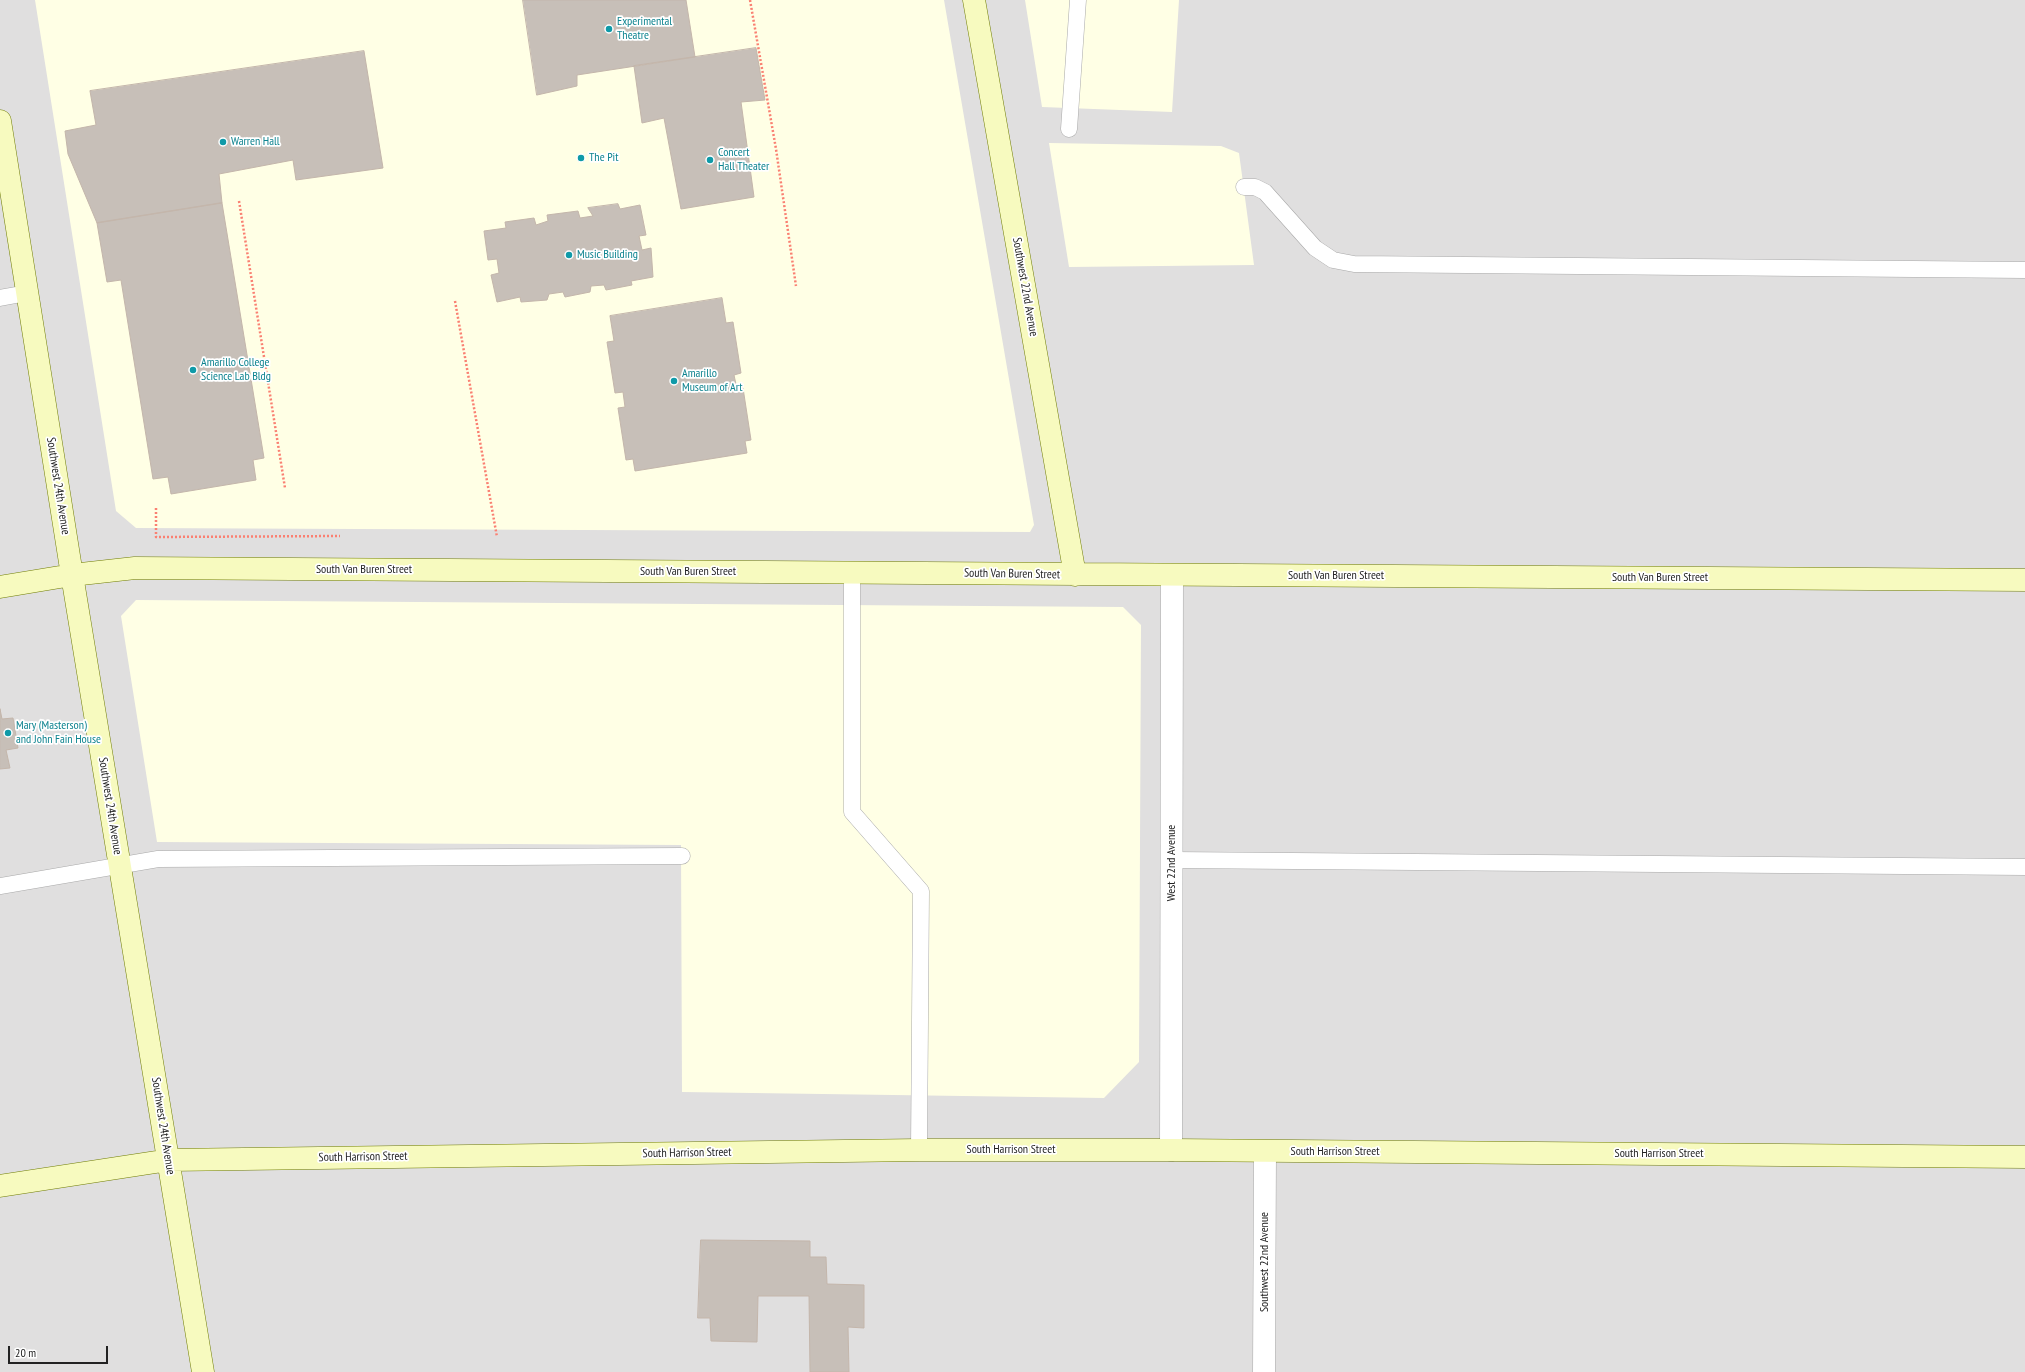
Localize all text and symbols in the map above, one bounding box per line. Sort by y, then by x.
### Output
place label: Experimental Theatre [617,15,672,43]
marker: Experimental Theatre [604,24,614,34]
place label: Warren Hall [231,135,280,149]
marker: Warren Hall [218,137,228,147]
place label: Concert Hall Theater [718,146,769,174]
place label: The Pit [589,151,618,165]
marker: The Pit [576,153,586,163]
marker: Concert Hall Theater [705,155,715,165]
street label: Southwest 22nd Avenue [1009,236,1041,338]
place label: Music Building [577,248,638,262]
marker: Music Building [564,250,574,260]
place label: Amarillo College Science Lab Bldg [201,356,271,384]
marker: Amarillo College Science Lab Bldg [188,365,198,375]
place label: Amarillo Museum of Art [682,367,743,395]
marker: Amarillo Museum of Art [669,376,679,386]
street label: Southwest 24th Avenue [43,436,73,536]
street label: South Van Buren Street [316,563,412,577]
street label: South Van Buren Street [640,565,736,579]
street label: South Van Buren Street [964,566,1060,582]
street label: South Van Buren Street [1288,569,1384,583]
street label: South Van Buren Street [1612,571,1708,585]
place label: Mary (Masterson) and John Fain House [16,719,101,747]
marker: Mary (Masterson) and John Fain House [3,728,13,738]
street label: Southwest 24th Avenue [95,756,125,856]
street label: West 22nd Avenue [1165,825,1179,901]
street label: Southwest 24th Avenue [148,1076,178,1176]
street label: South Harrison Street [967,1143,1055,1157]
street label: South Harrison Street [642,1145,732,1161]
street label: South Harrison Street [1291,1145,1379,1159]
street label: South Harrison Street [1615,1147,1703,1161]
street label: South Harrison Street [318,1149,408,1165]
street label: Southwest 22nd Avenue [1258,1212,1272,1312]
scale bar [10,1338,110,1364]
text: 20 m [15,1345,36,1360]

